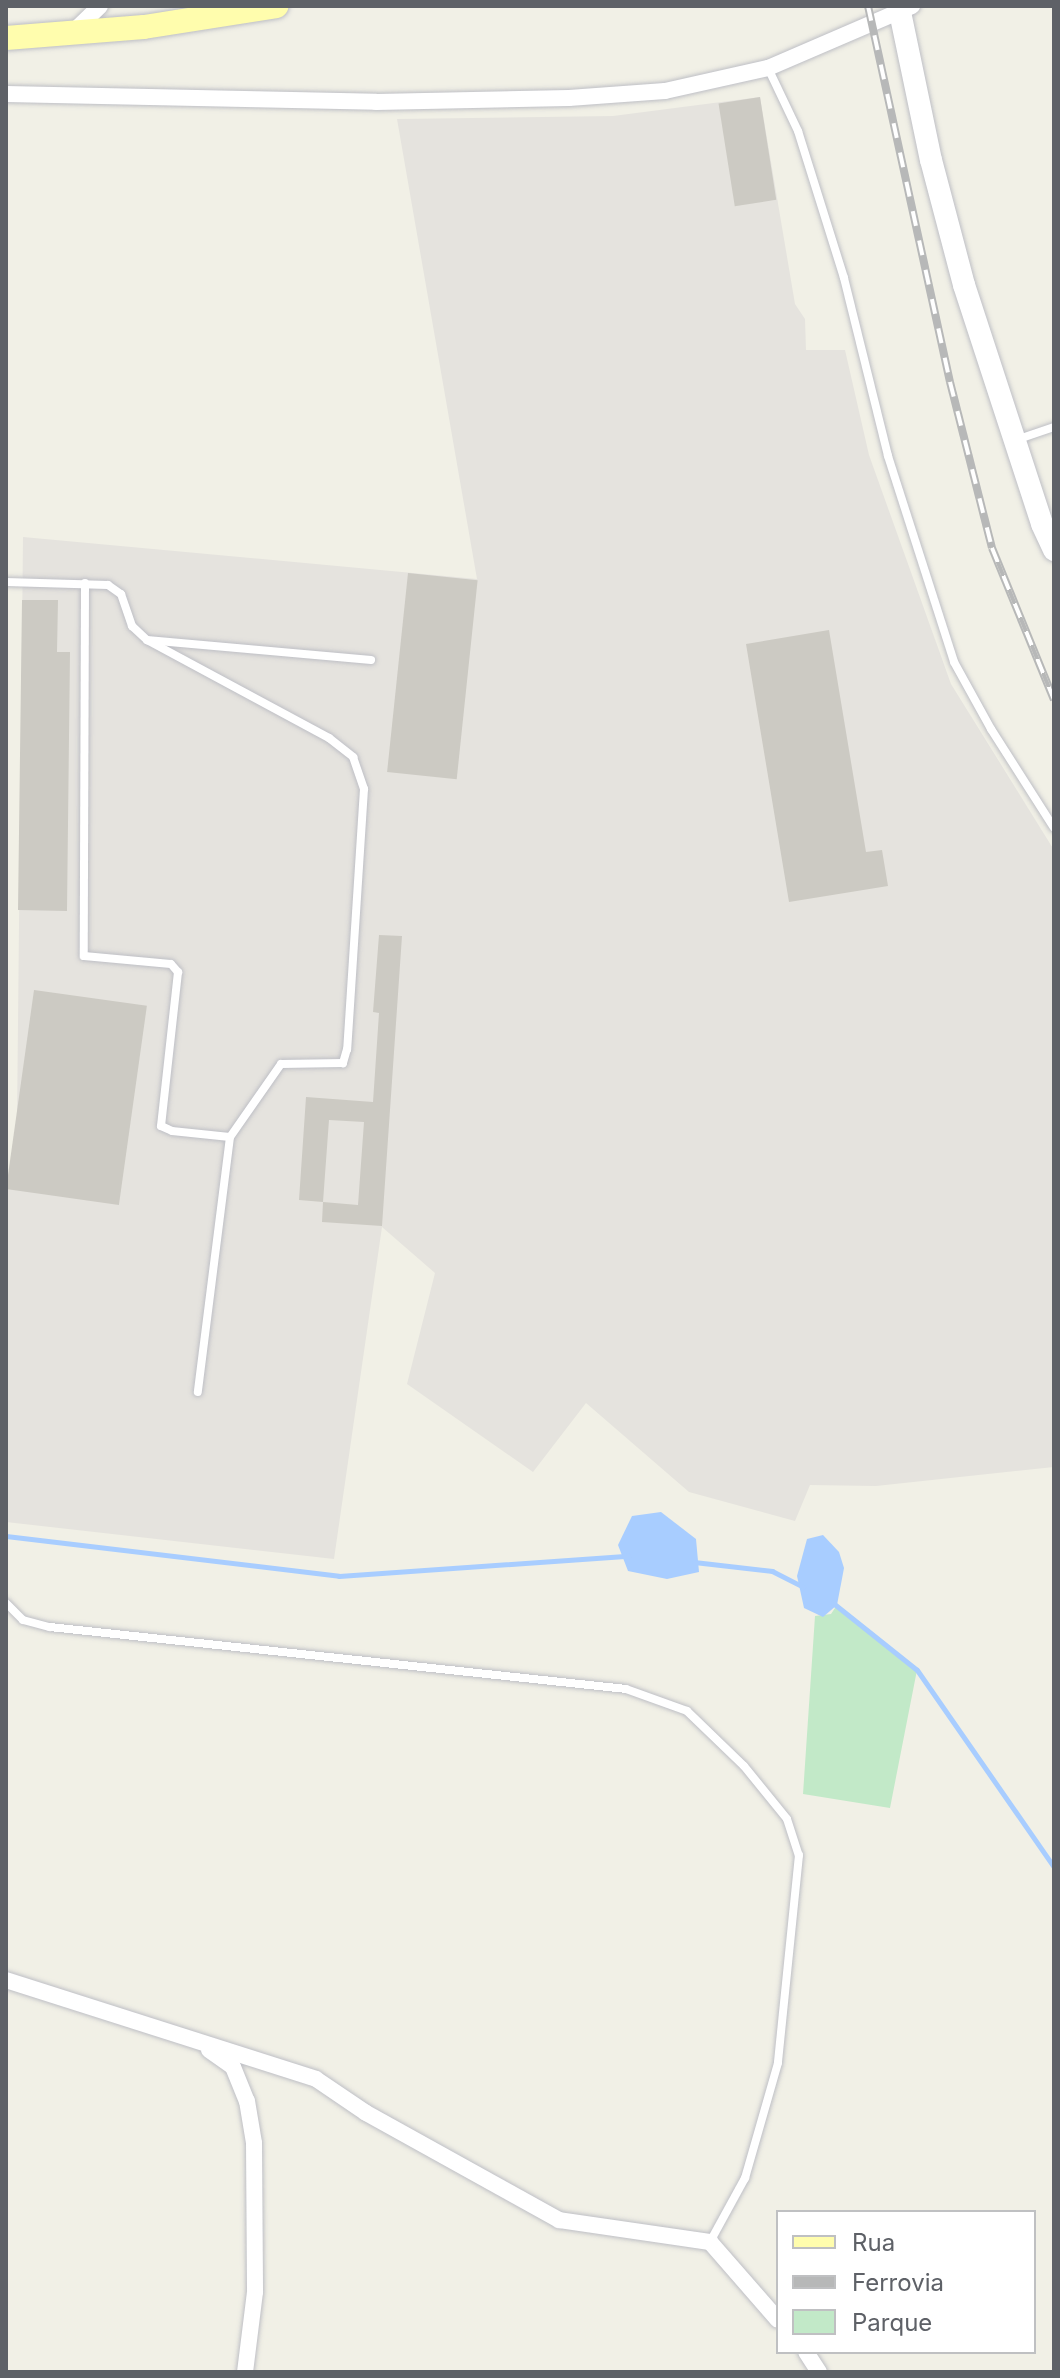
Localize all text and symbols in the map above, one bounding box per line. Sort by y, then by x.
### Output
legend [776,2210,1036,2354]
text: Rua [852,2228,895,2257]
text: Ferrovia [852,2268,944,2297]
text: Parque [852,2308,932,2337]

